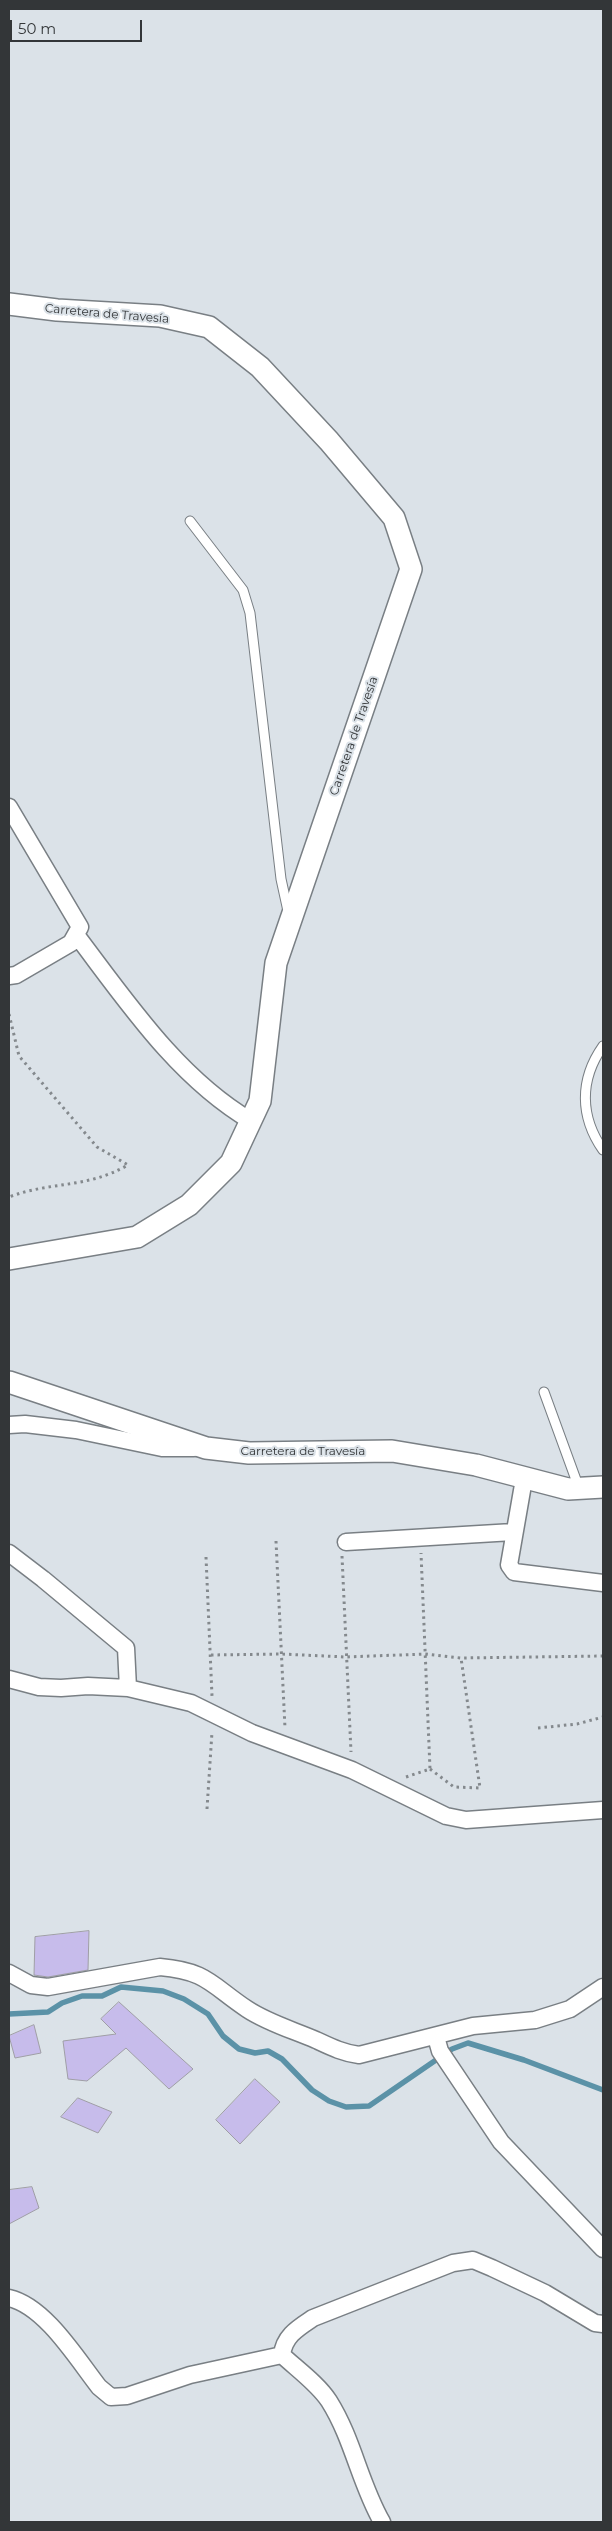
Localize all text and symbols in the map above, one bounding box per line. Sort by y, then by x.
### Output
scale bar [12,10,145,42]
text: 50 m [18,19,56,38]
street label: Carretera de Travesía [44,301,170,327]
street label: Carretera de Travesía [327,675,381,797]
street label: Carretera de Travesía [241,1444,365,1458]

